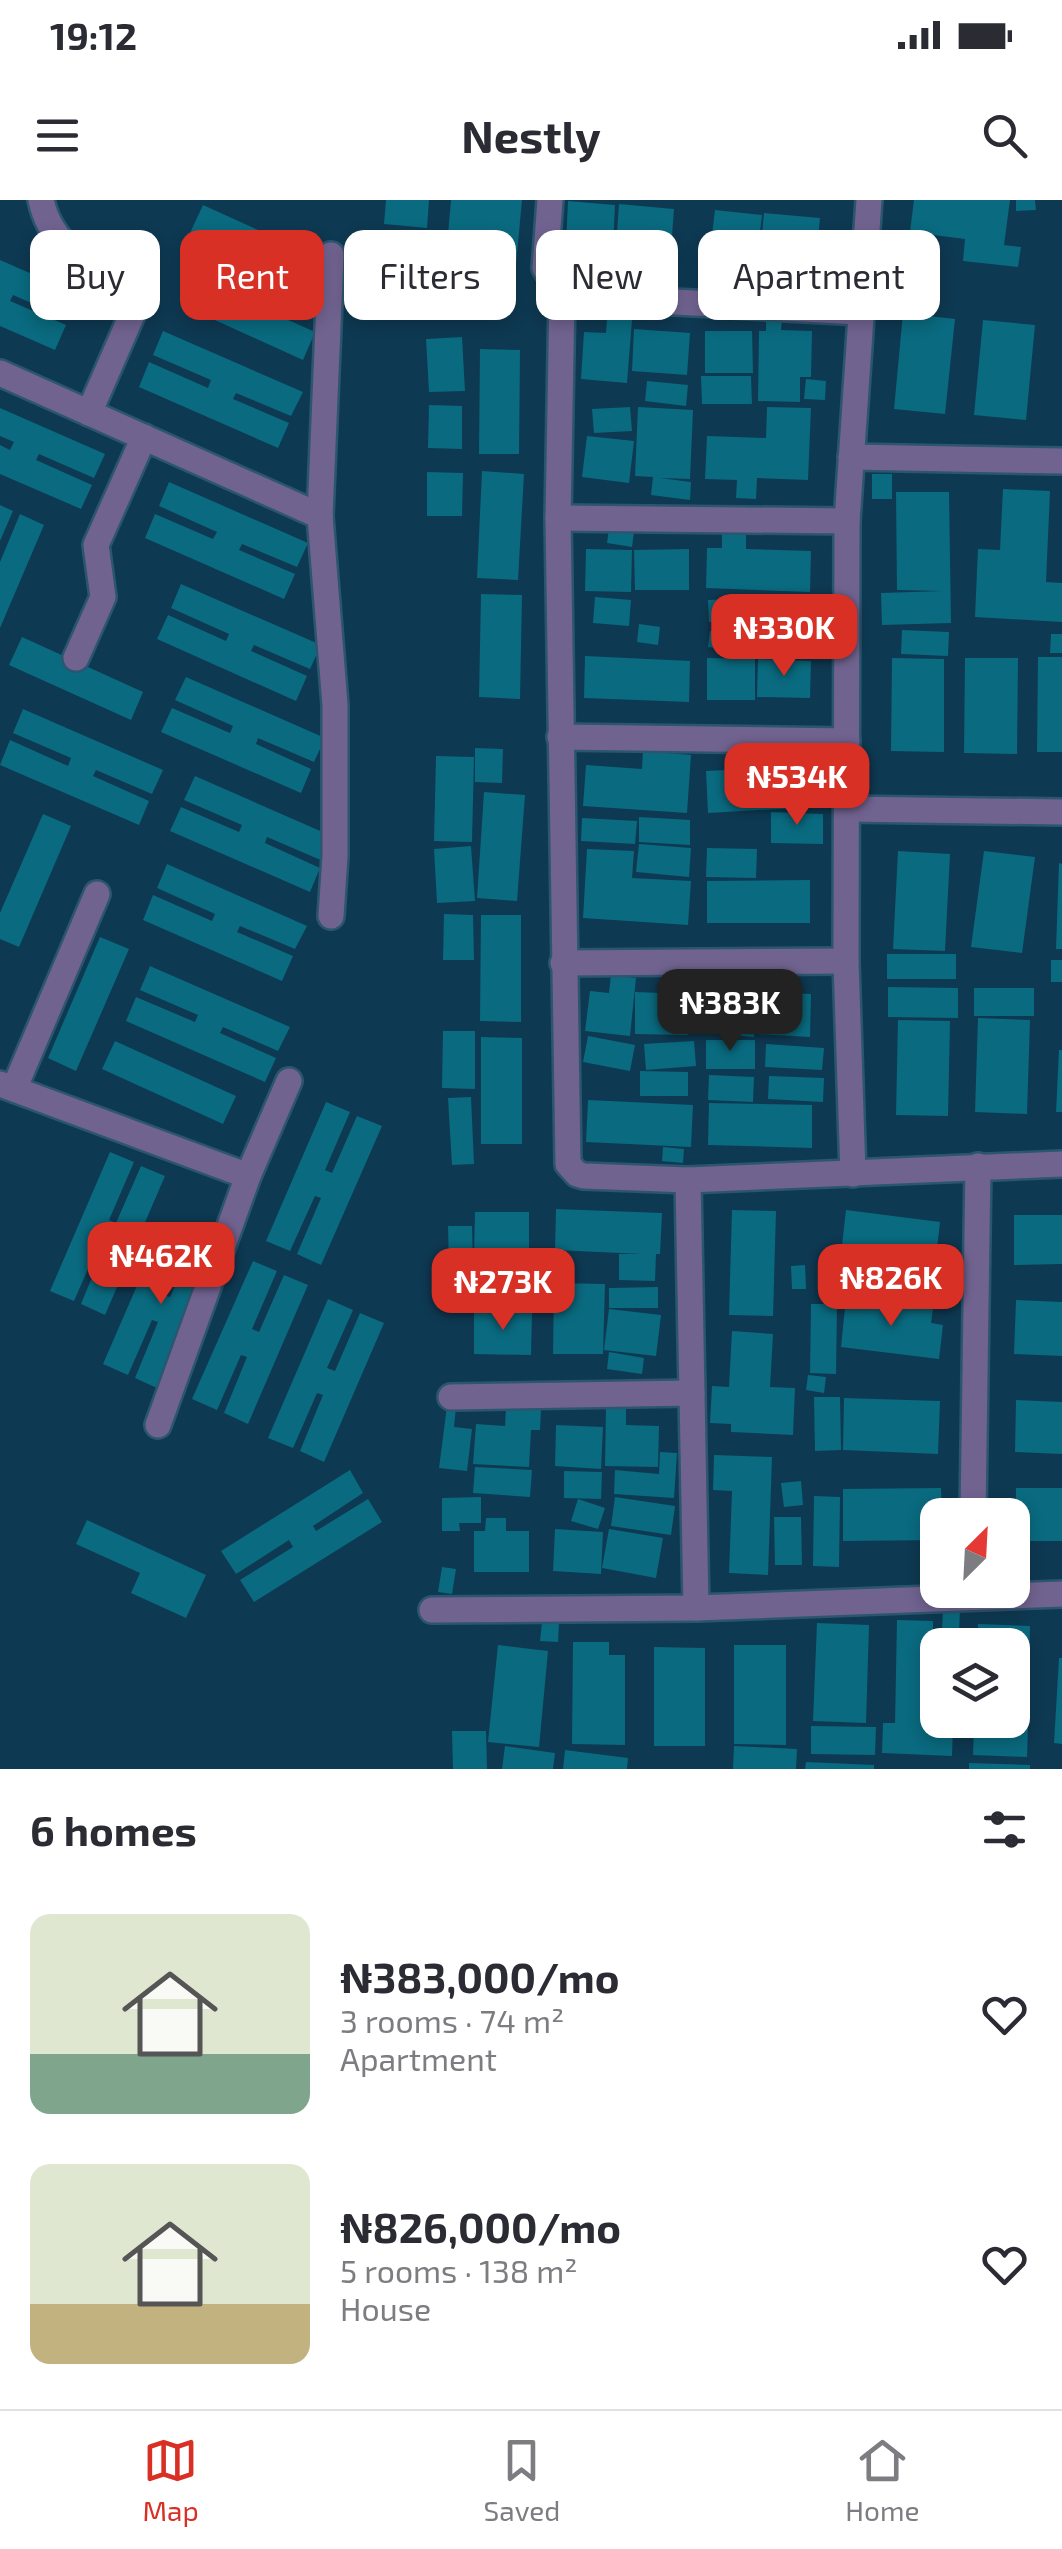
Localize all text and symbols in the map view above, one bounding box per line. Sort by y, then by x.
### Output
text: 19:12 [50,12,137,58]
icon: menu [30,108,85,163]
text: Nestly [461,108,601,162]
icon: search [977,108,1032,163]
chip: Buy [30,230,160,320]
chip: Rent [180,230,324,320]
chip: Filters [344,230,516,320]
chip: New [536,230,678,320]
chip: Apartment [698,230,940,320]
pin: ₦330K [714,594,854,679]
text: ₦330K [733,607,835,645]
pin: ₦534K [727,743,867,828]
text: ₦534K [746,756,848,794]
pin: ₦383K [660,969,800,1054]
text: ₦383K [679,982,781,1020]
pin: ₦462K [91,1222,231,1307]
text: ₦462K [110,1235,212,1273]
pin: ₦826K [821,1244,961,1329]
pin: ₦273K [433,1248,573,1333]
text: ₦826K [840,1257,942,1295]
text: ₦273K [454,1261,552,1299]
north arrow [920,1498,1030,1608]
map controls [920,1498,1030,1738]
button: layers [920,1628,1030,1738]
icon: filters [977,1802,1032,1857]
text: 6 homes [30,1804,197,1854]
text: ₦383,000/mo [340,1951,620,2001]
icon: home [110,1954,230,2074]
icon: heart [977,1987,1032,2042]
text: 3 rooms · 74 m² [340,2001,564,2039]
text: Apartment [340,2039,497,2077]
text: ₦826,000/mo [340,2201,621,2251]
icon: home [110,2204,230,2324]
icon: heart [977,2237,1032,2292]
text: 5 rooms · 138 m² [340,2251,578,2289]
text: House [340,2289,431,2327]
tab: Map [142,2433,199,2527]
tab: Saved [484,2433,560,2527]
tab: Home [845,2433,920,2527]

